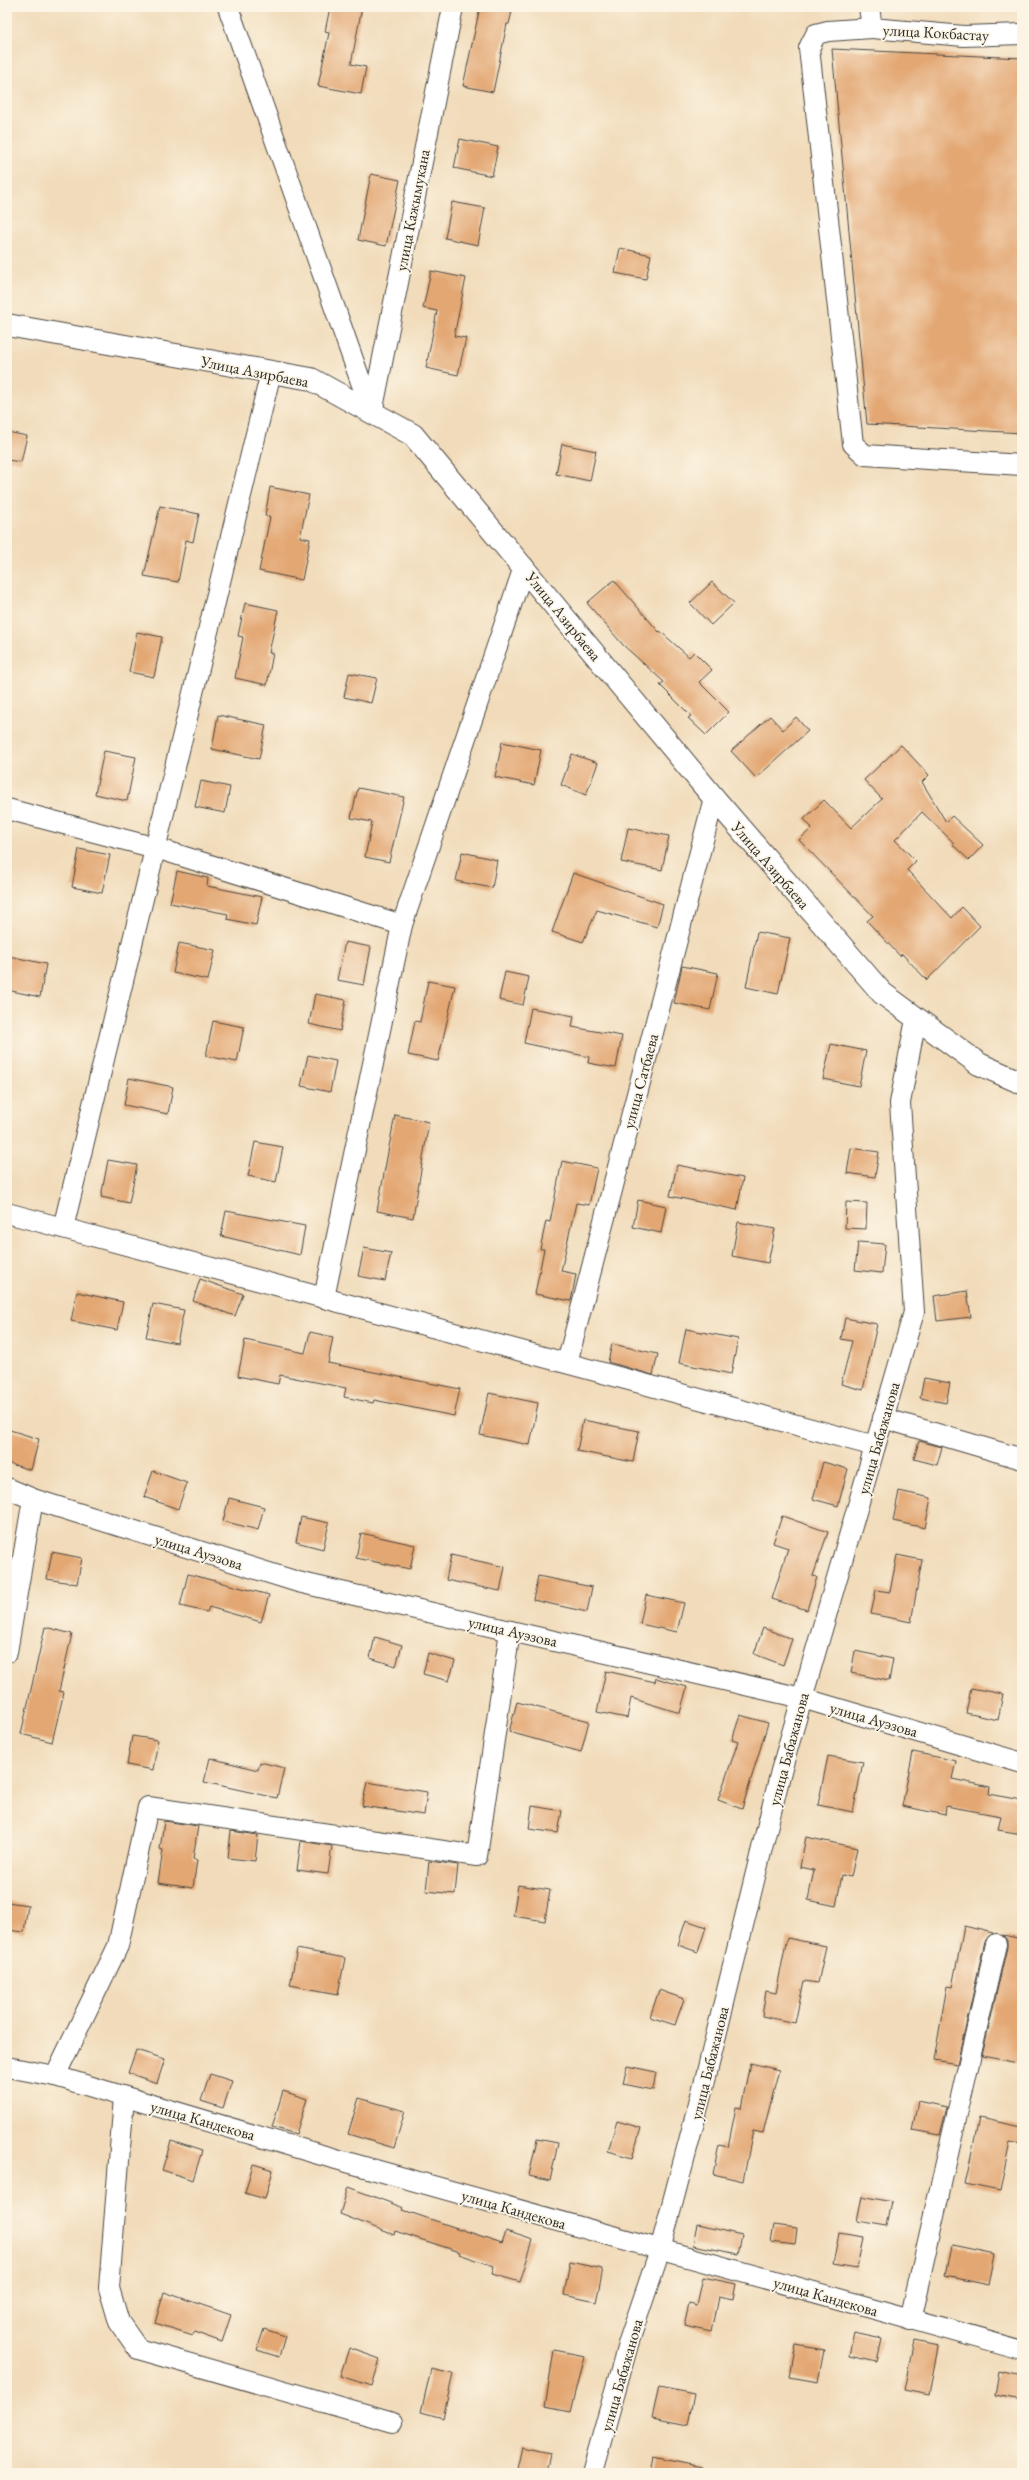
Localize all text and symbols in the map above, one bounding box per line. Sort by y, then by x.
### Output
street label: улица Кокбастау [882,19,991,46]
street label: улица Кажымукана [390,147,435,273]
street label: Улица Азирбаева [198,351,311,392]
street label: Улица Азирбаева [520,566,607,666]
street label: Улица Азирбаева [726,816,815,914]
street label: улица Сатбаева [618,1031,663,1131]
street label: улица Бабажанова [852,1379,905,1497]
street label: улица Ауэзова [152,1528,246,1575]
street label: улица Ауэзова [466,1611,560,1652]
street label: улица Бабажанова [763,1690,814,1808]
street label: улица Ауэзова [827,1697,921,1742]
street label: улица Бабажанова [685,2004,734,2122]
street label: улица Кандекова [148,2096,258,2146]
street label: улица Кандекова [459,2185,569,2235]
street label: улица Кандекова [771,2272,881,2322]
street label: улица Бабажанова [595,2316,648,2434]

